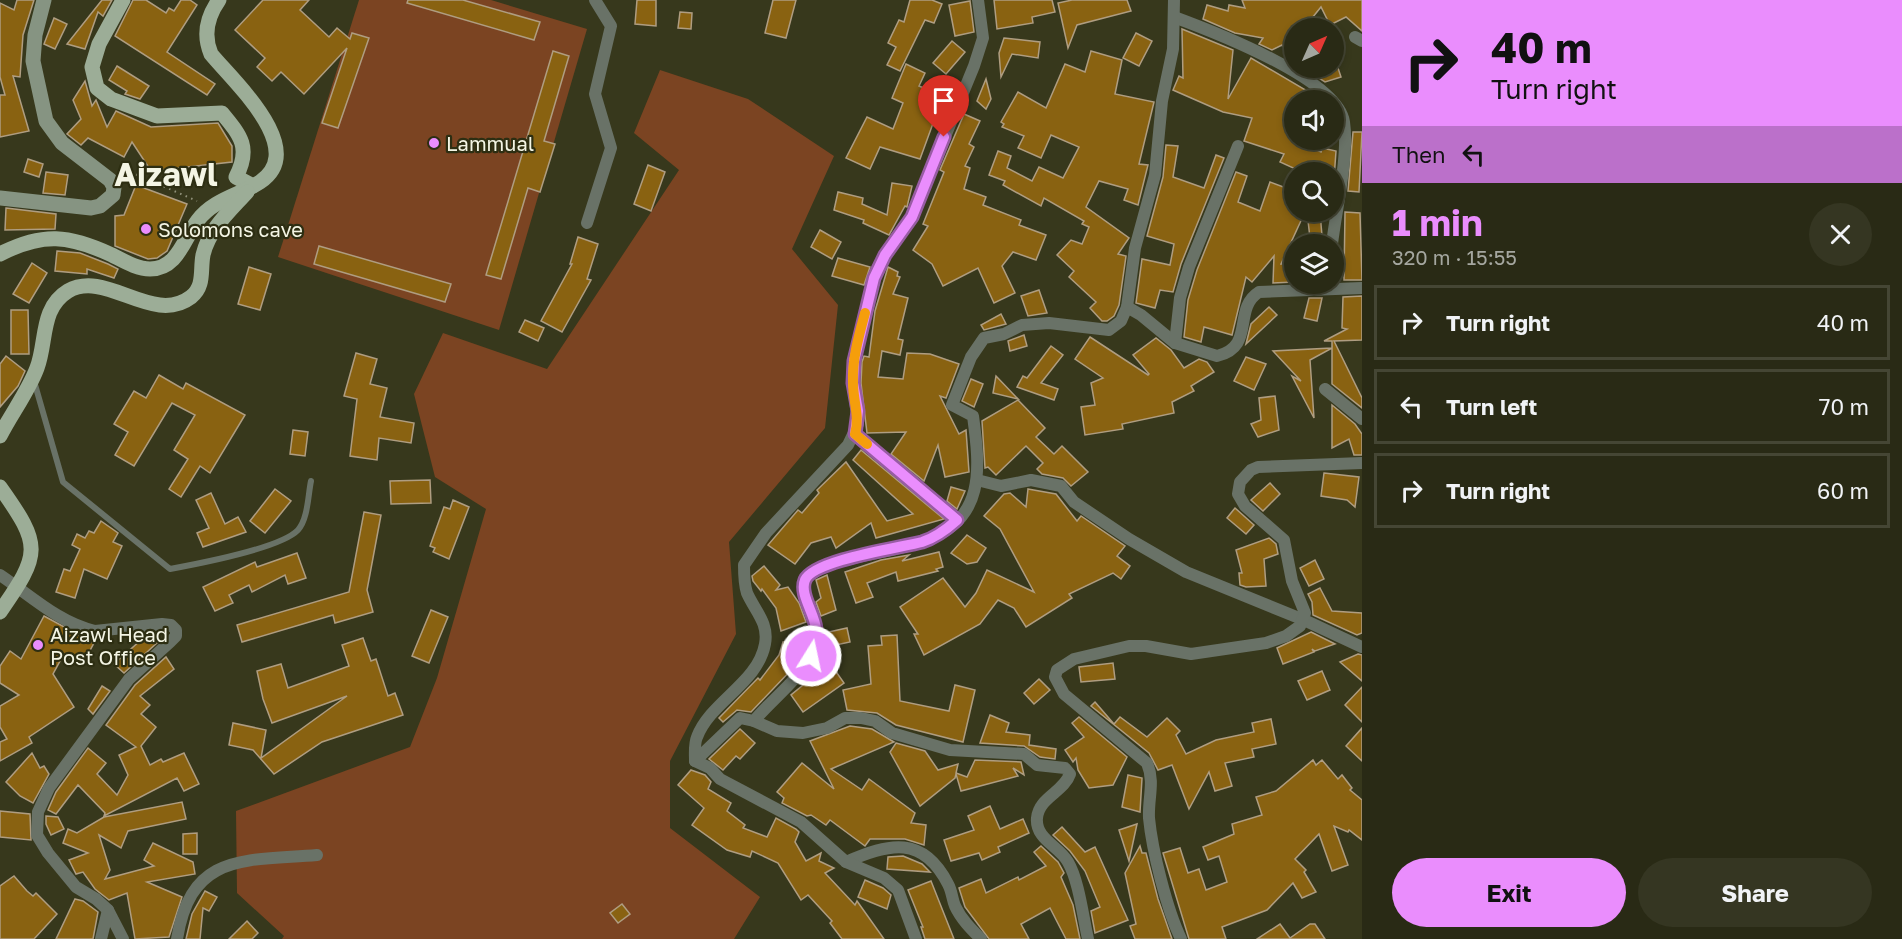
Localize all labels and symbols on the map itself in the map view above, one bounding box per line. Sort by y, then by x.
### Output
north arrow [1284,18,1344,78]
pin [918,75,969,137]
place label: Lammual [446,131,534,155]
marker: Lammual [427,136,441,150]
district label: Aizawl [114,155,218,193]
place label: Solomons cave [158,217,303,241]
marker: Solomons cave [139,222,153,236]
place label: Aizawl Head Post Office [50,622,168,669]
position arrow [779,624,843,688]
marker: Aizawl Head Post Office [31,638,45,652]

